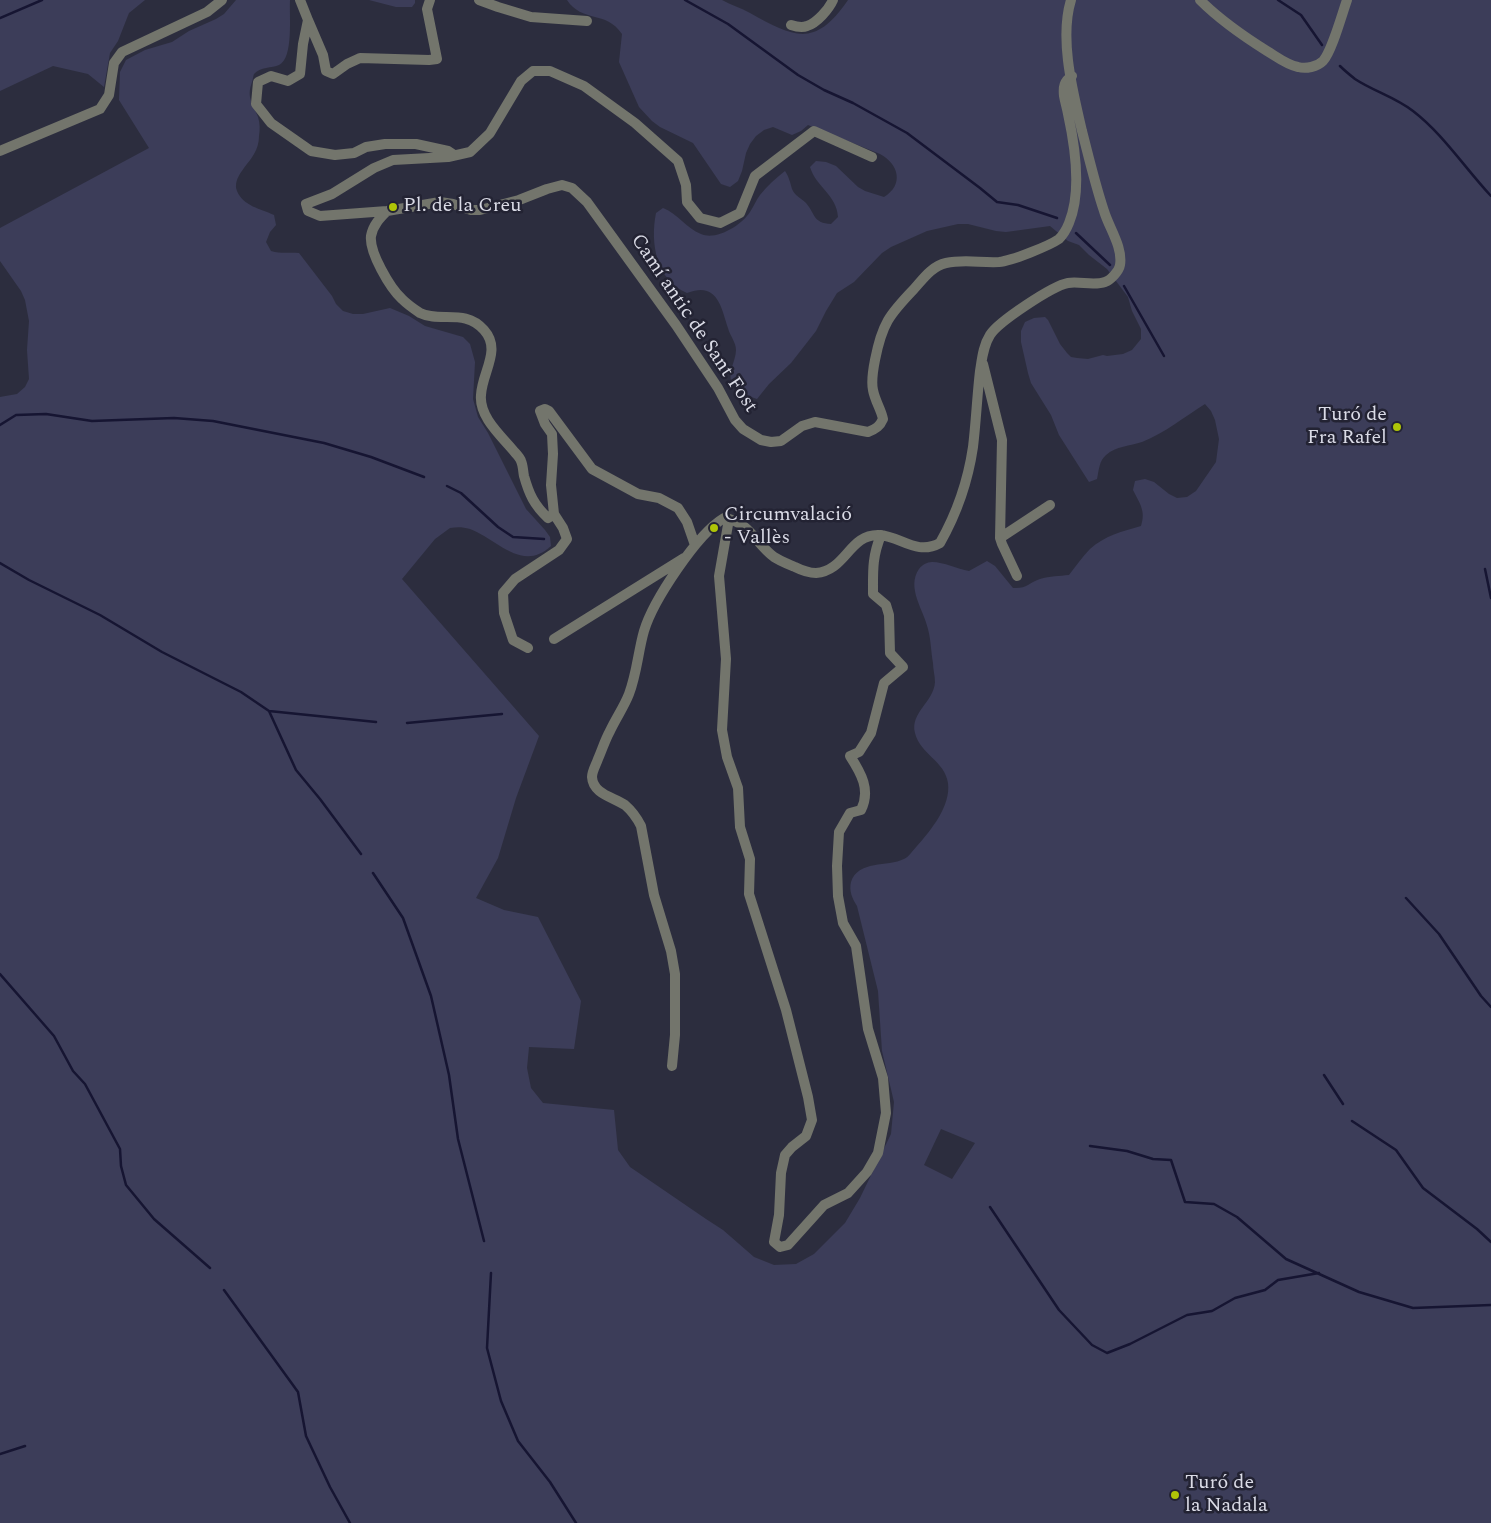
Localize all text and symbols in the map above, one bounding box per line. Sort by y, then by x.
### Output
place label: Pl. de la Creu [403,195,522,219]
marker: Pl. de la Creu [387,201,399,213]
street label: Camí antic de Sant Fost [624,230,762,418]
place label: Turó de Fra Rafel [1307,404,1387,451]
marker: Turó de Fra Rafel [1391,421,1403,433]
place label: Circumvalació - Vallès [724,504,852,551]
marker: Circumvalació - Vallès [708,522,720,534]
place label: Turó de la Nadala [1185,1472,1268,1519]
marker: Turó de la Nadala [1169,1489,1181,1501]

